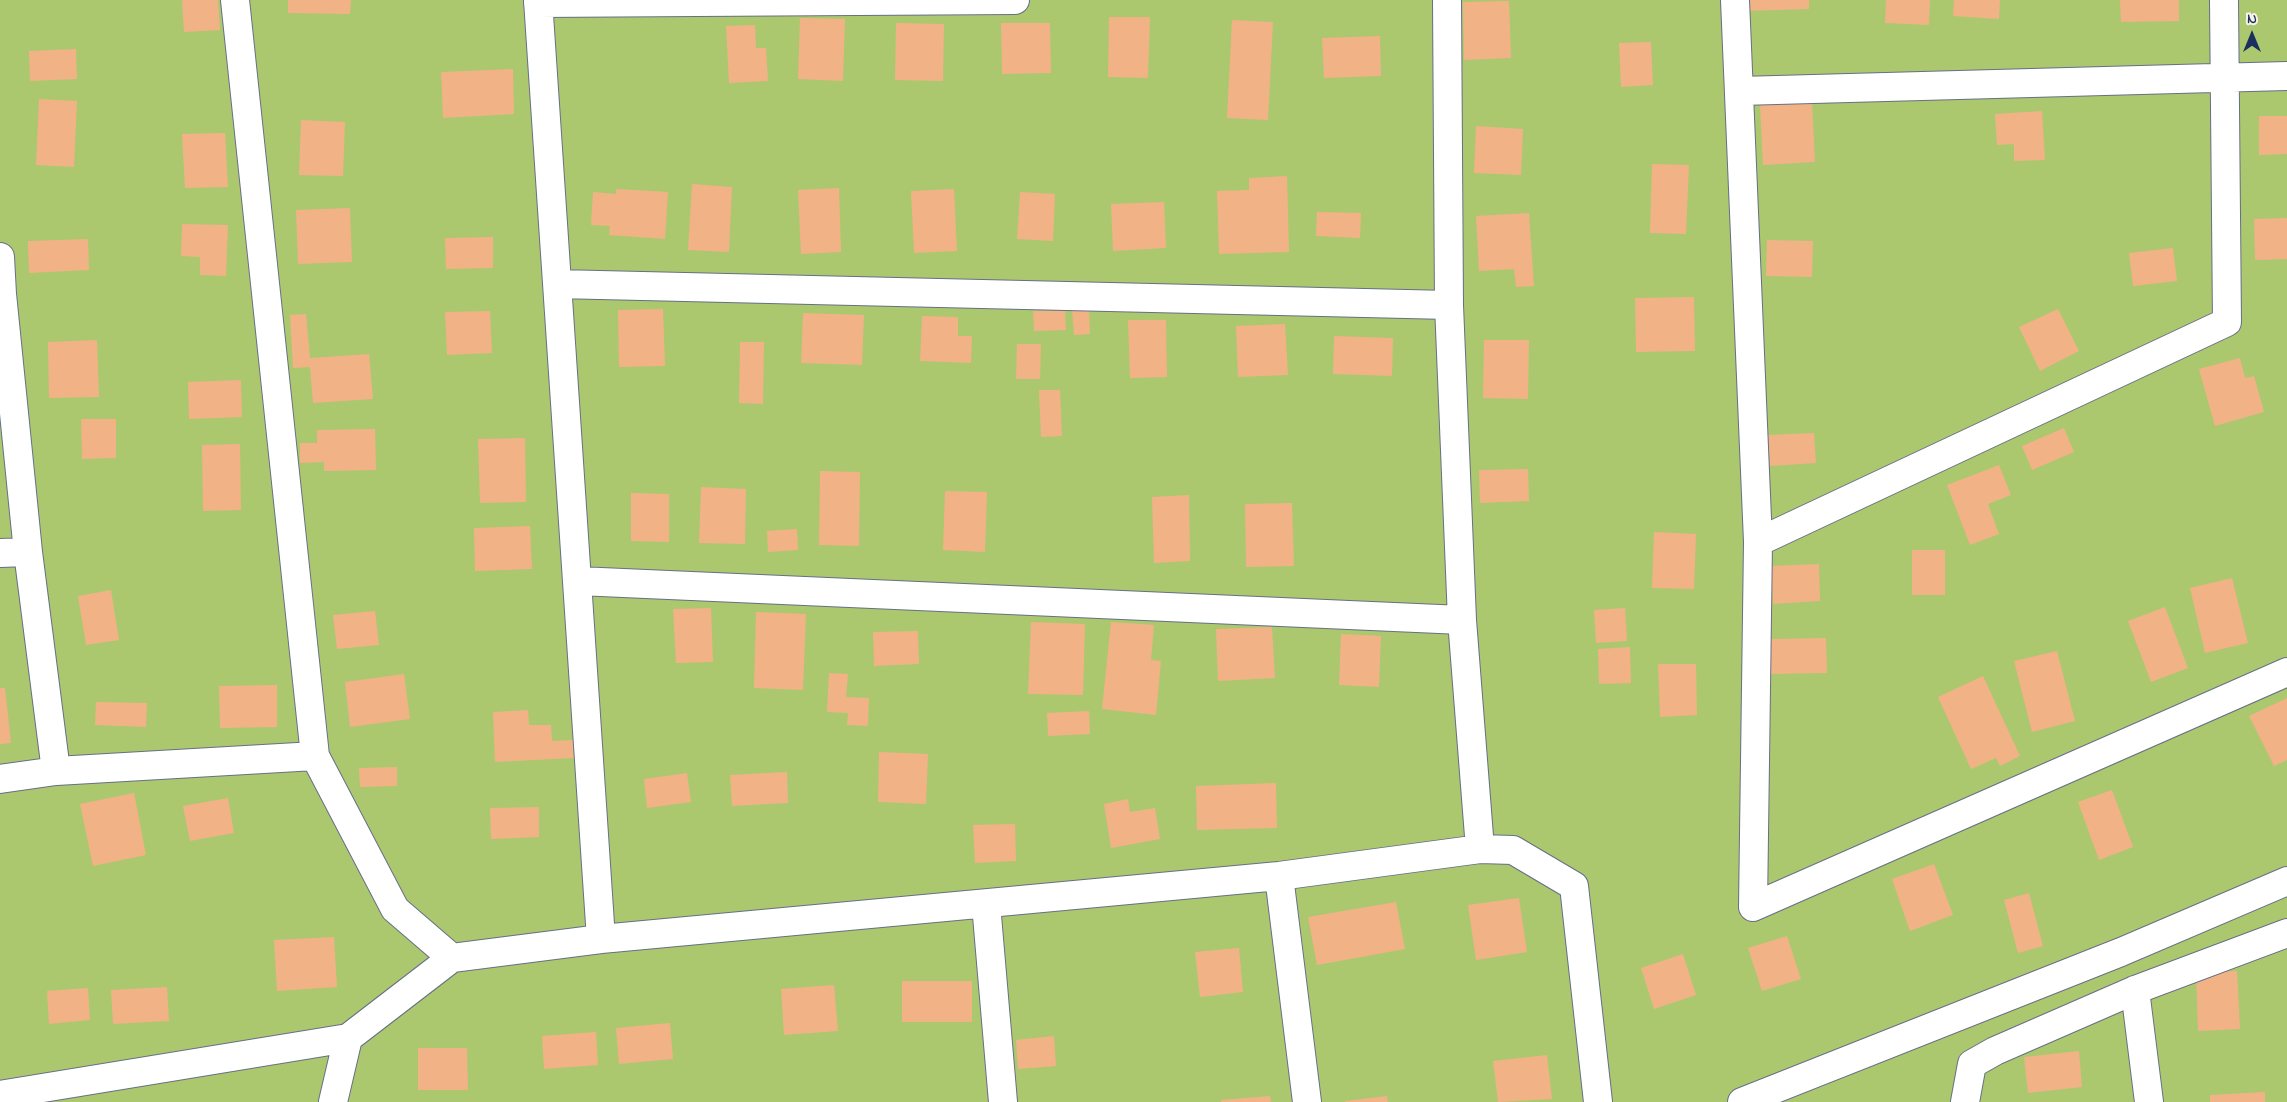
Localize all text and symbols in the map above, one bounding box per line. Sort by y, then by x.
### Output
text: N [2247,9,2257,30]
north arrow [2227,10,2277,60]

